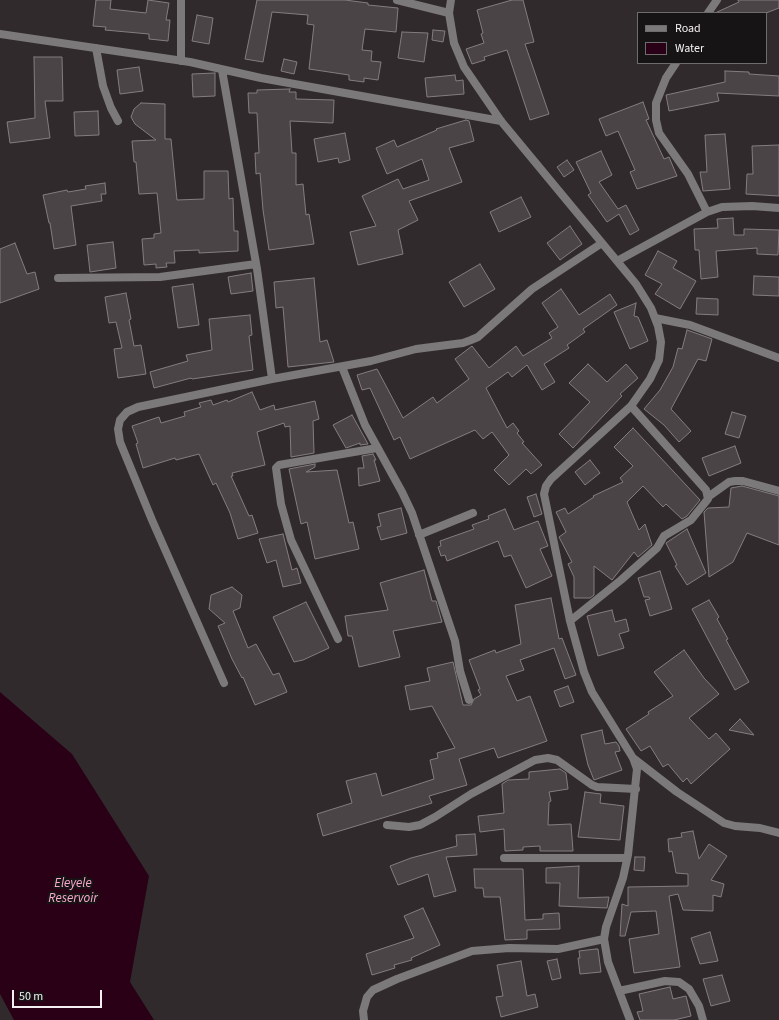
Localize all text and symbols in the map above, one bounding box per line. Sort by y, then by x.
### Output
legend [637,12,767,64]
text: Road [675,20,701,37]
text: Water [675,40,704,57]
water label: Eleyele Reservoir [48,876,98,907]
scale bar [14,982,104,1008]
text: 50 m [19,988,43,1005]

